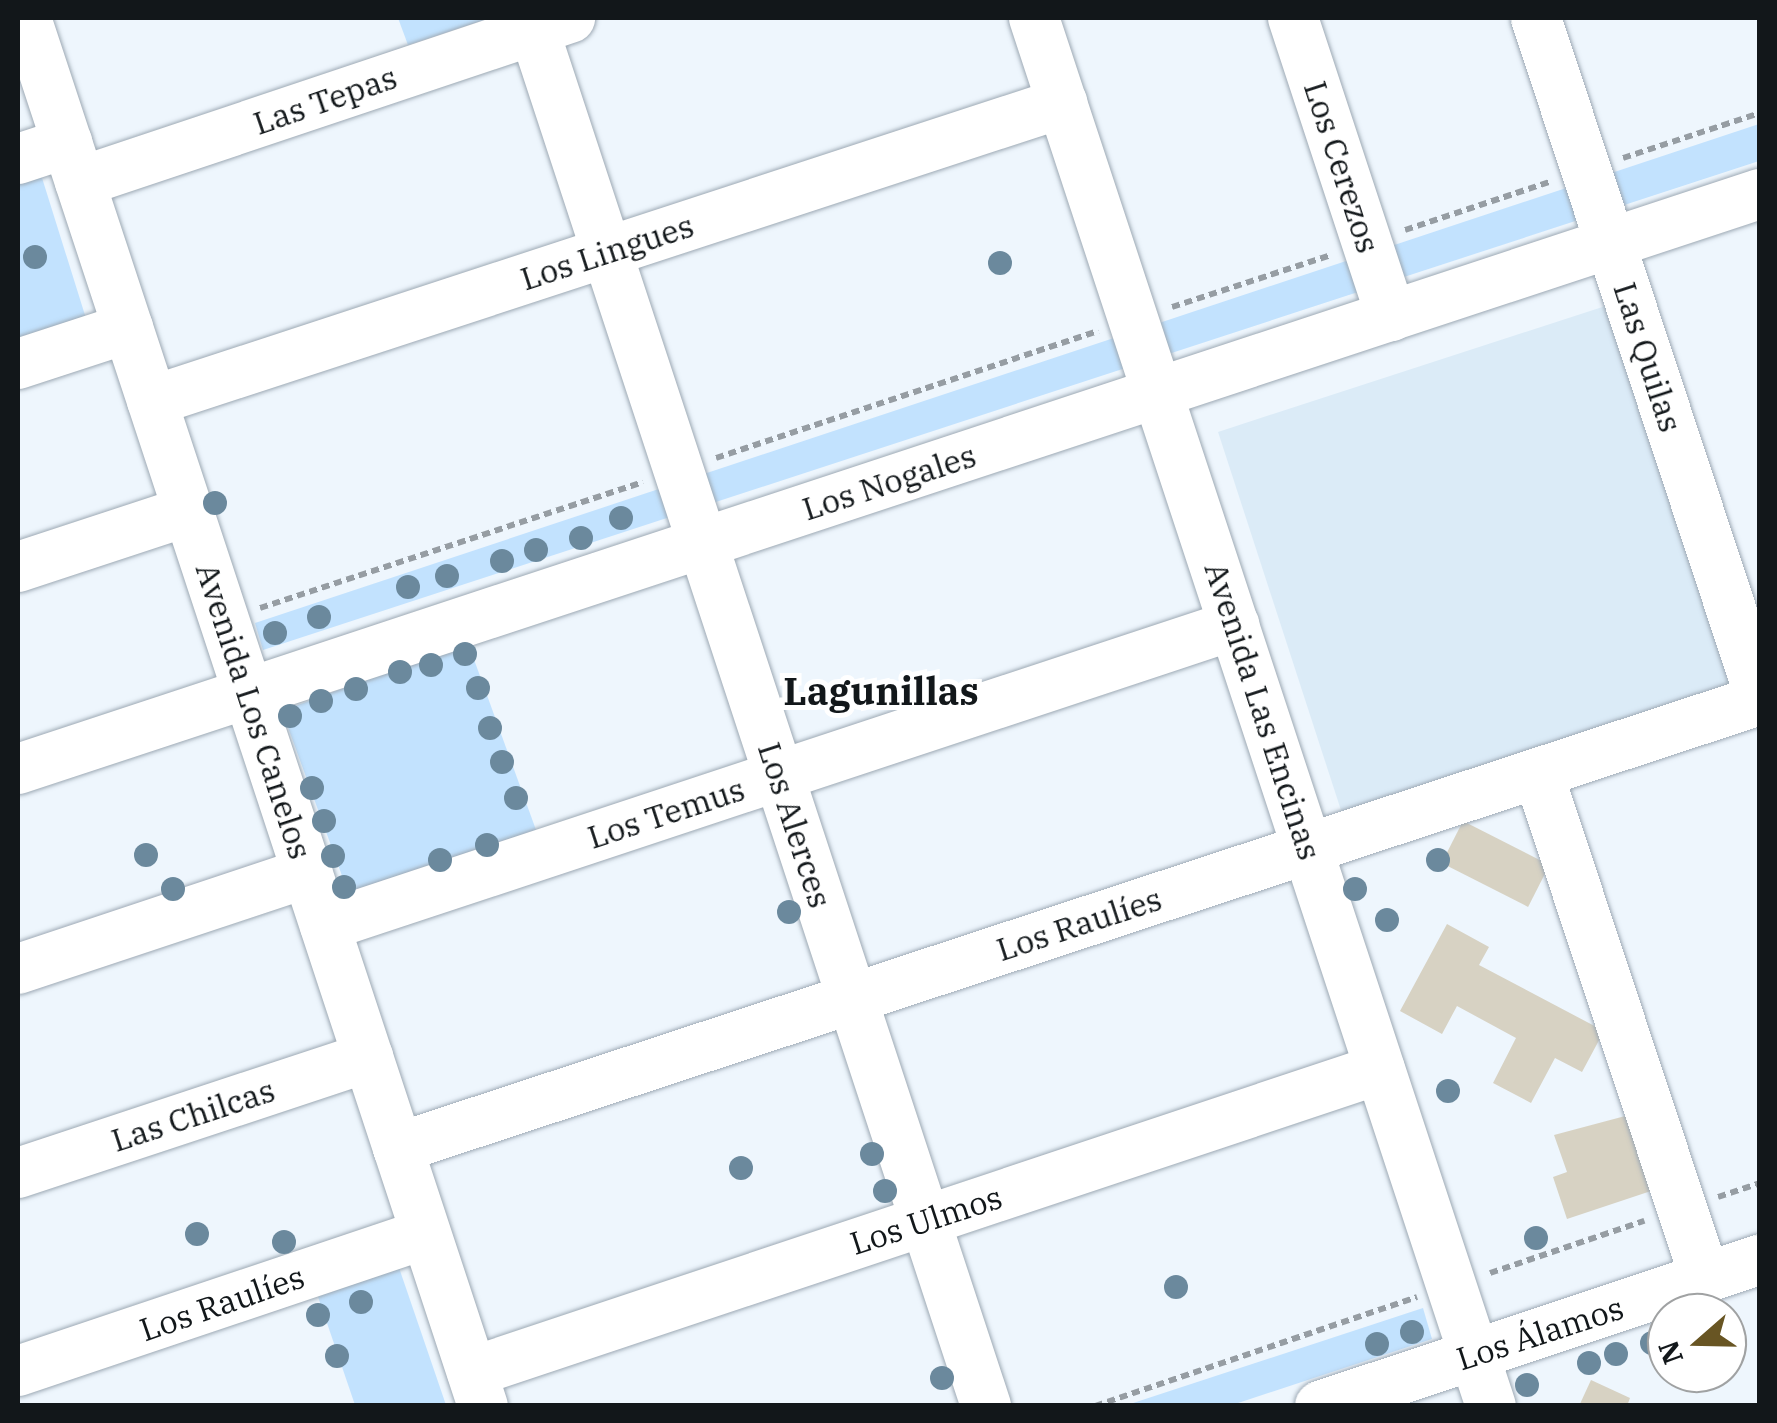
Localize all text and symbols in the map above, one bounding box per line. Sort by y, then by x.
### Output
street label: Las Tepas [248,58,402,142]
street label: Los Cerezos [1296,76,1388,258]
street label: Los Lingues [516,206,698,298]
street label: Las Quilas [1606,277,1690,437]
street label: Los Nogales [797,436,981,528]
street label: Avenida Las Encinas [1197,557,1329,865]
street label: Avenida Los Canelos [188,558,320,864]
district label: Lagunillas [783,668,979,714]
street label: Los Alerces [750,737,840,913]
street label: Los Temus [583,770,749,856]
street label: Los Raulíes [992,879,1166,969]
street label: Las Chilcas [106,1071,280,1159]
street label: Los Ulmos [845,1177,1007,1263]
street label: Los Raulíes [135,1257,309,1349]
street label: Los Álamos [1452,1288,1628,1378]
north arrow [1647,1293,1747,1393]
text: N [1649,1336,1691,1369]

